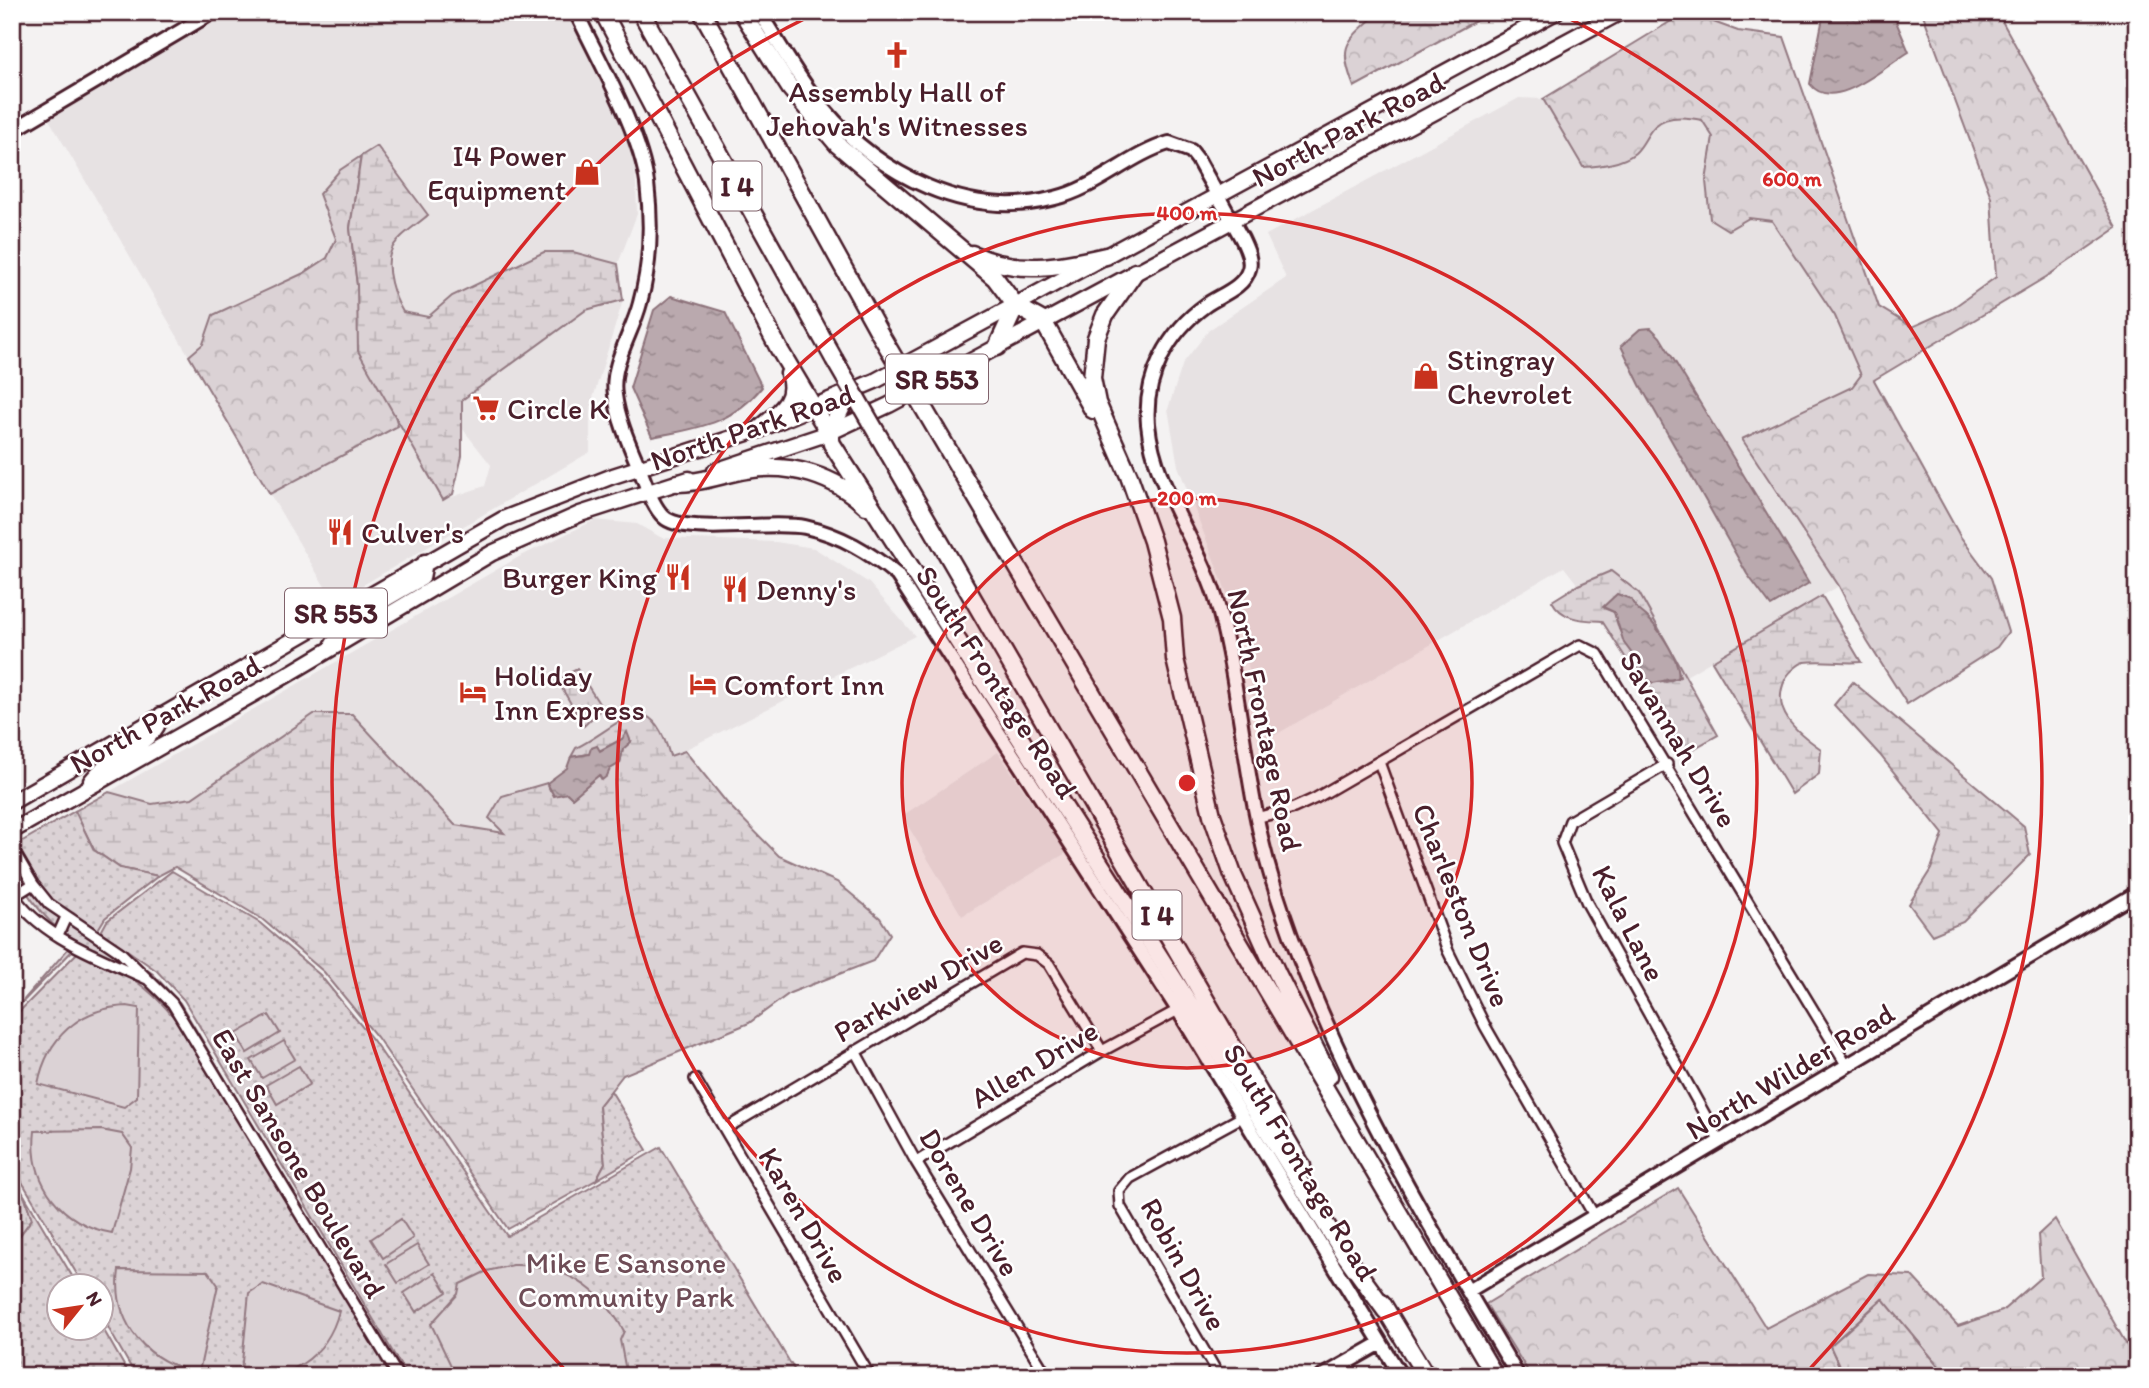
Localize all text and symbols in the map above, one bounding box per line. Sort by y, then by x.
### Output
church icon: Assembly Hall of Jehovah's Witnesses [882,40,912,70]
street label: North Park Road [1245,63,1451,195]
place label: Assembly Hall of Jehovah's Witnesses [766,73,1028,144]
place label: I4 Power Equipment [427,137,567,208]
shop icon: I4 Power Equipment [572,157,602,187]
road number: I 4 [712,162,762,210]
text: 600 m [1762,166,1822,191]
text: 400 m [1157,200,1218,225]
place label: Stingray Chevrolet [1447,341,1572,412]
road number: SR 553 [886,354,988,404]
shop icon: Stingray Chevrolet [1411,361,1441,391]
street label: North Park Road [645,375,859,479]
place label: Circle K [507,390,608,427]
supermarket icon: Circle K [471,393,501,423]
text: 200 m [1157,485,1217,510]
place label: Culver's [361,514,464,551]
restaurant icon: Culver's [325,517,355,547]
place label: Burger King [502,559,658,596]
street label: South Frontage Road [908,559,1086,806]
restaurant icon: Burger King [663,562,693,592]
place label: Denny's [756,571,856,608]
restaurant icon: Denny's [720,574,750,604]
street label: North Frontage Road [1219,586,1311,854]
road number: SR 553 [285,588,387,638]
street label: Savannah Drive [1612,644,1746,834]
street label: North Park Road [63,646,267,782]
place label: Holiday Inn Express [494,657,645,728]
place label: Comfort Inn [724,666,885,703]
hotel icon: Comfort Inn [688,669,718,699]
hotel icon: Holiday Inn Express [458,677,488,707]
centre of rings [1175,771,1199,795]
street label: Charleston Drive [1404,798,1520,1012]
street label: Kala Lane [1584,859,1674,987]
road number: I 4 [1132,890,1182,940]
street label: Parkview Drive [827,924,1009,1050]
street label: North Wilder Road [1679,994,1902,1148]
street label: Allen Drive [964,1012,1104,1116]
street label: East Sansone Boulevard [204,1021,394,1305]
street label: South Frontage Road [1216,1037,1387,1288]
street label: Dorene Drive [911,1121,1029,1283]
street label: Karen Drive [750,1141,858,1289]
street label: Robin Drive [1132,1191,1236,1337]
park label: Mike E Sansone Community Park [518,1244,735,1315]
north arrow [46,1272,116,1342]
text: N [81,1287,107,1310]

